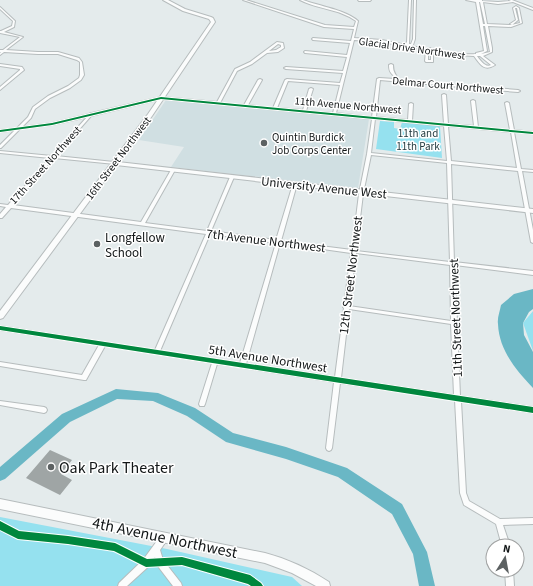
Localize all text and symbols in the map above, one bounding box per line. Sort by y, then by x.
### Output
street label: Glacial Drive Northwest [358,34,466,63]
street label: Delmar Court Northwest [392,73,505,98]
street label: 11th Avenue Northwest [294,93,402,118]
street label: 16th Street Northwest [82,113,155,203]
street label: 17th Street Northwest [6,123,85,208]
park label: 11th and 11th Park [396,126,440,154]
place label: Quintin Burdick Job Corps Center [272,130,351,158]
marker: Quintin Burdick Job Corps Center [259,138,269,148]
street label: University Avenue West [260,172,388,204]
street label: 12th Street Northwest [335,214,367,335]
street label: 7th Avenue Northwest [205,225,327,257]
place label: Longfellow School [105,229,166,262]
marker: Longfellow School [92,239,102,249]
street label: 11th Street Northwest [445,258,467,378]
street label: 5th Avenue Northwest [207,341,329,377]
place label: Oak Park Theater [59,457,174,479]
marker: Oak Park Theater [46,462,56,472]
street label: 4th Avenue Northwest [90,512,240,564]
north arrow [485,538,525,578]
text: N [502,541,512,557]

